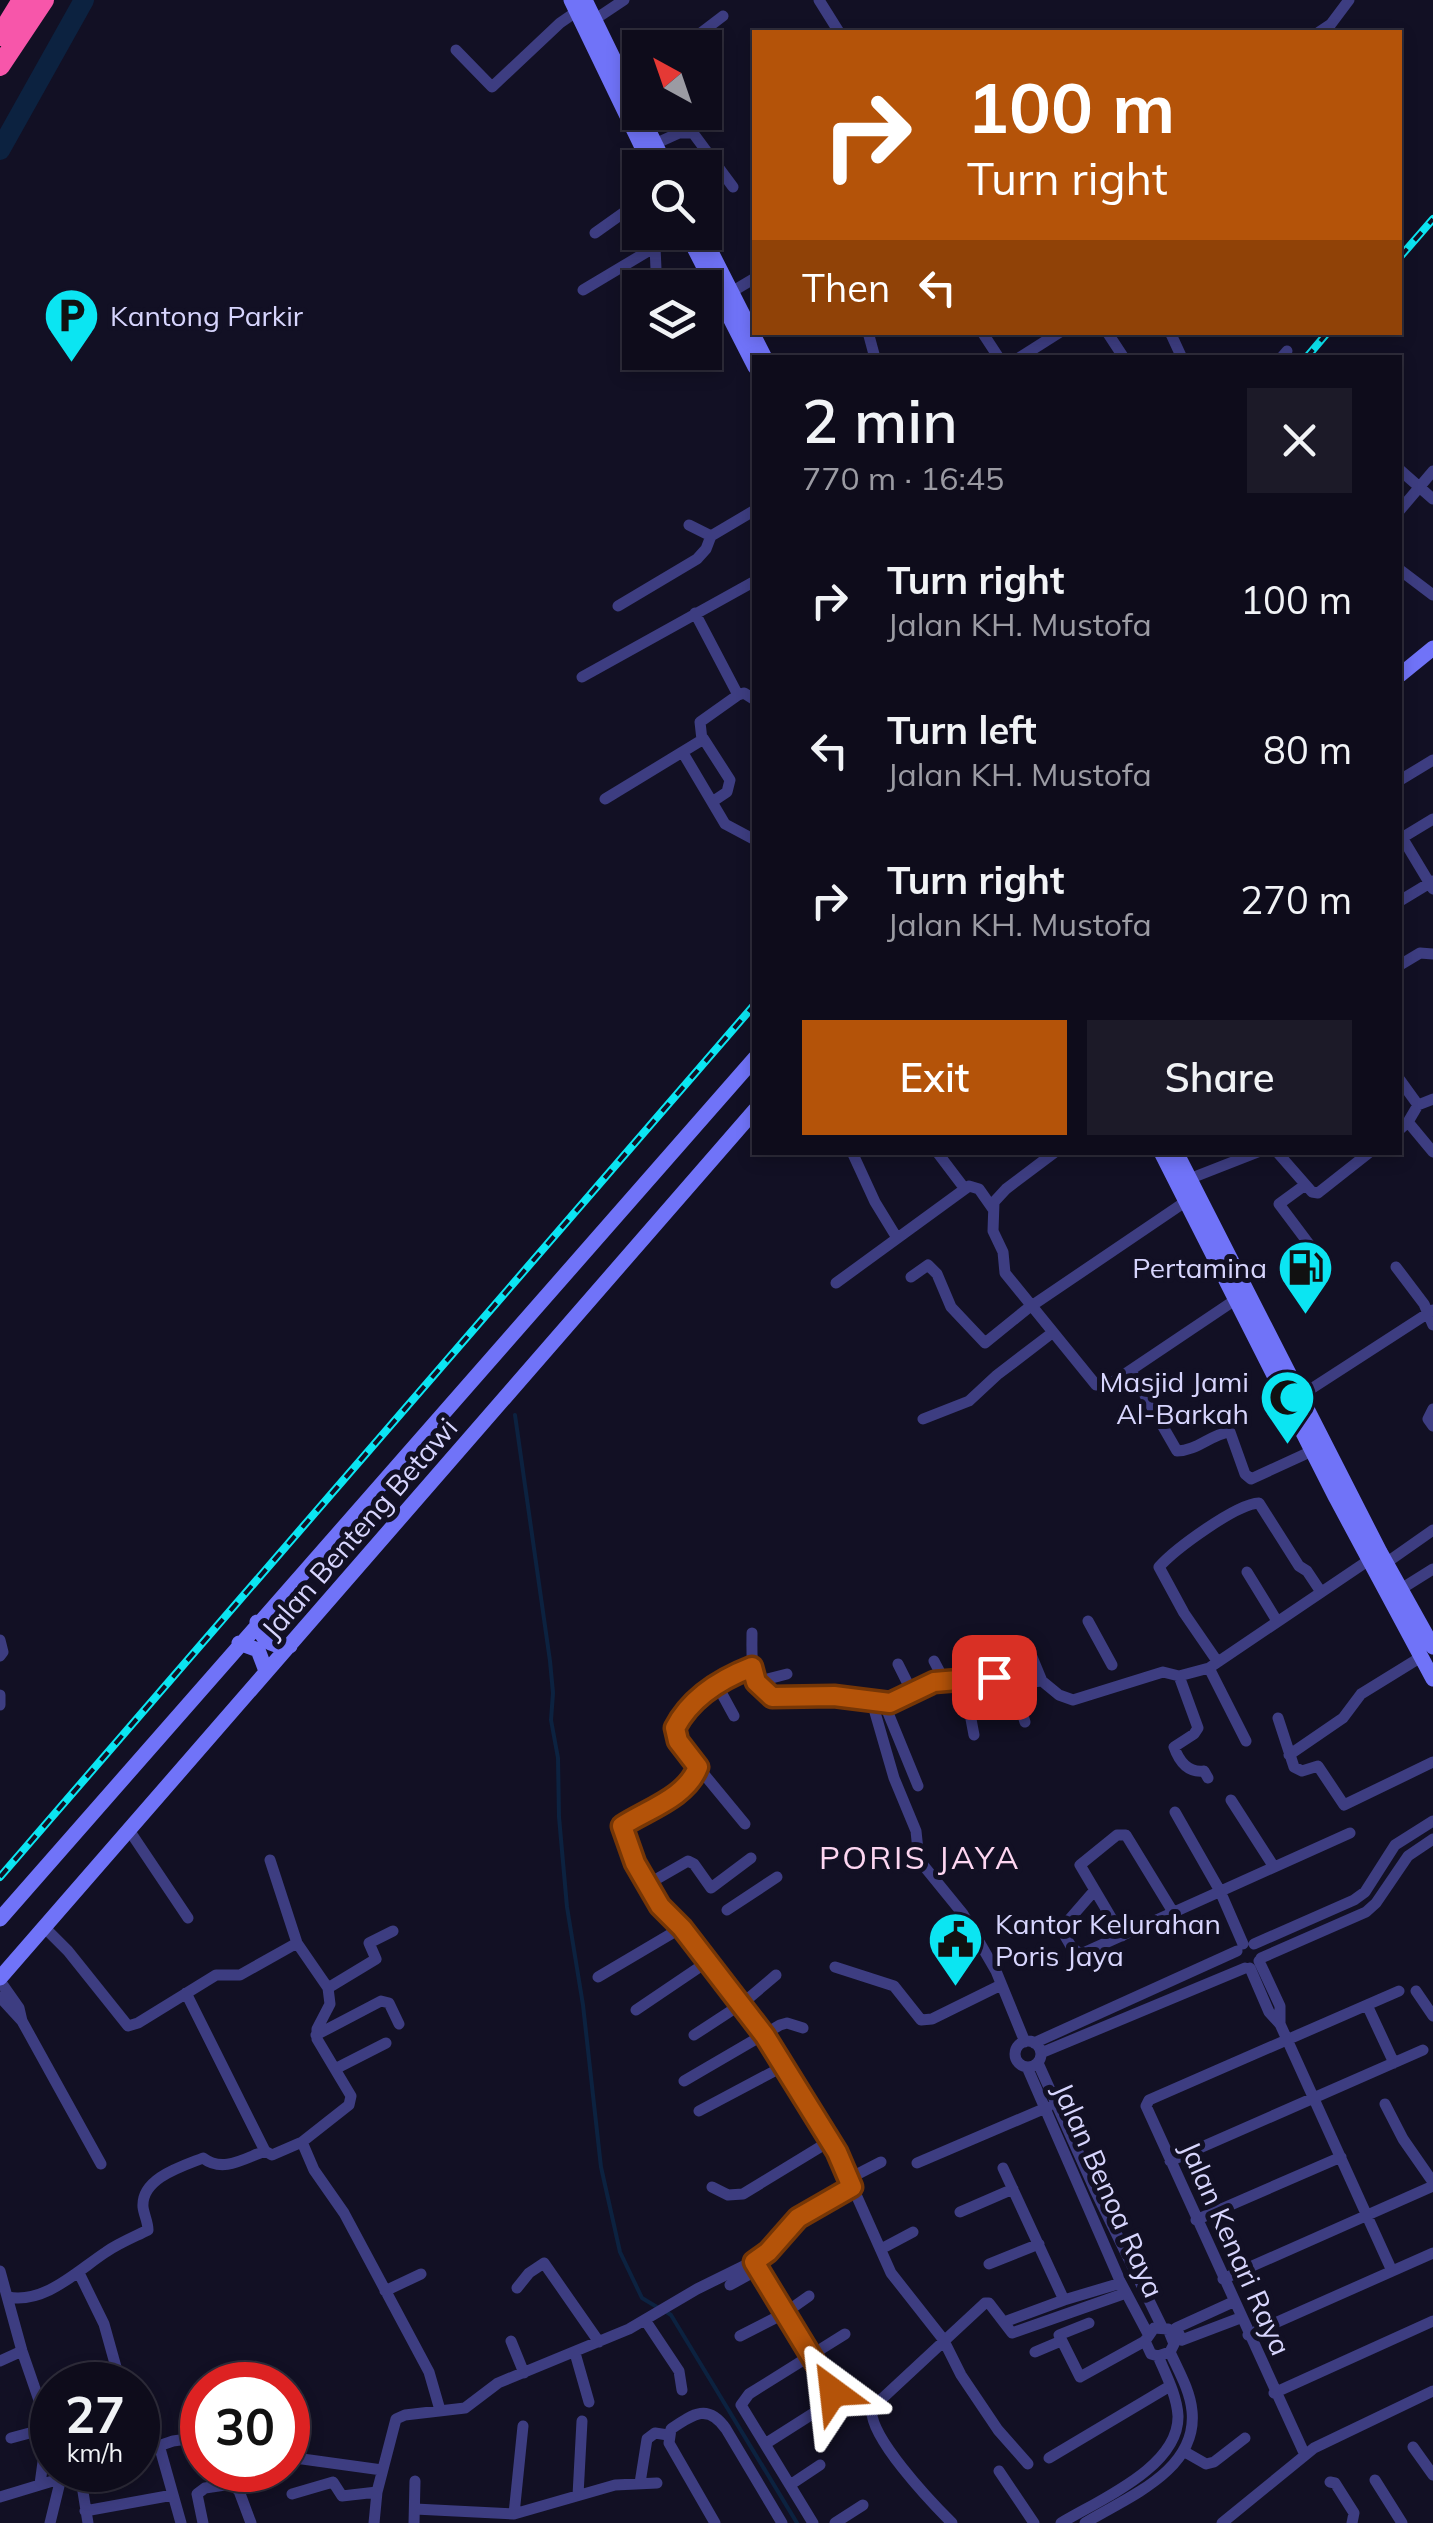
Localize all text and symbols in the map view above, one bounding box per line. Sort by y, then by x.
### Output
north arrow [622,30,722,130]
map controls [622,30,722,370]
text: 100 m [967,63,1175,151]
icon: right [802,70,932,200]
button: search [622,150,722,250]
text: Turn right [967,150,1168,206]
icon: left [910,260,965,315]
text: Then [802,264,890,312]
button: layers [622,270,722,370]
parking icon: Kantong Parkir [41,285,101,364]
place label: Kantong Parkir [110,298,304,333]
text: 2 min [802,383,958,458]
button: close [1247,388,1352,493]
text: 770 m · 16:45 [802,458,1004,498]
text: Turn right [887,556,1064,604]
icon: right [802,573,857,628]
text: 100 m [1240,576,1352,624]
text: Jalan KH. Mustofa [887,604,1152,644]
text: Turn left [887,706,1037,754]
icon: left [802,723,857,778]
text: 80 m [1263,726,1352,774]
text: Jalan KH. Mustofa [887,754,1152,794]
text: Turn right [887,856,1064,904]
icon: right [802,873,857,928]
text: 270 m [1240,876,1352,924]
text: Jalan KH. Mustofa [887,904,1152,944]
button: Exit [802,1020,1067,1135]
button: Share [1087,1020,1352,1135]
fuel station icon: Pertamina [1276,1237,1336,1316]
place label: Pertamina [1132,1250,1267,1285]
place label: Masjid Jami Al-Barkah [1100,1364,1249,1431]
mosque icon: Masjid Jami Al-Barkah [1258,1367,1318,1446]
street label: Jalan Benteng Betawi [254,1410,464,1646]
pin [952,1635,1037,1720]
icon: arrive [967,1650,1022,1705]
district label: PORIS JAYA [819,1837,1021,1877]
place label: Kantor Kelurahan Poris Jaya [995,1906,1221,1973]
public building icon: Kantor Kelurahan Poris Jaya [926,1909,986,1988]
street label: Jalan Benoa Raya [1046,2077,1172,2303]
street label: Jalan Kenari Raya [1173,2136,1299,2360]
position arrow [781,2340,885,2444]
speed limit sign: 30 [180,2362,310,2492]
text: 27 [65,2383,125,2446]
text: km/h [67,2437,123,2468]

